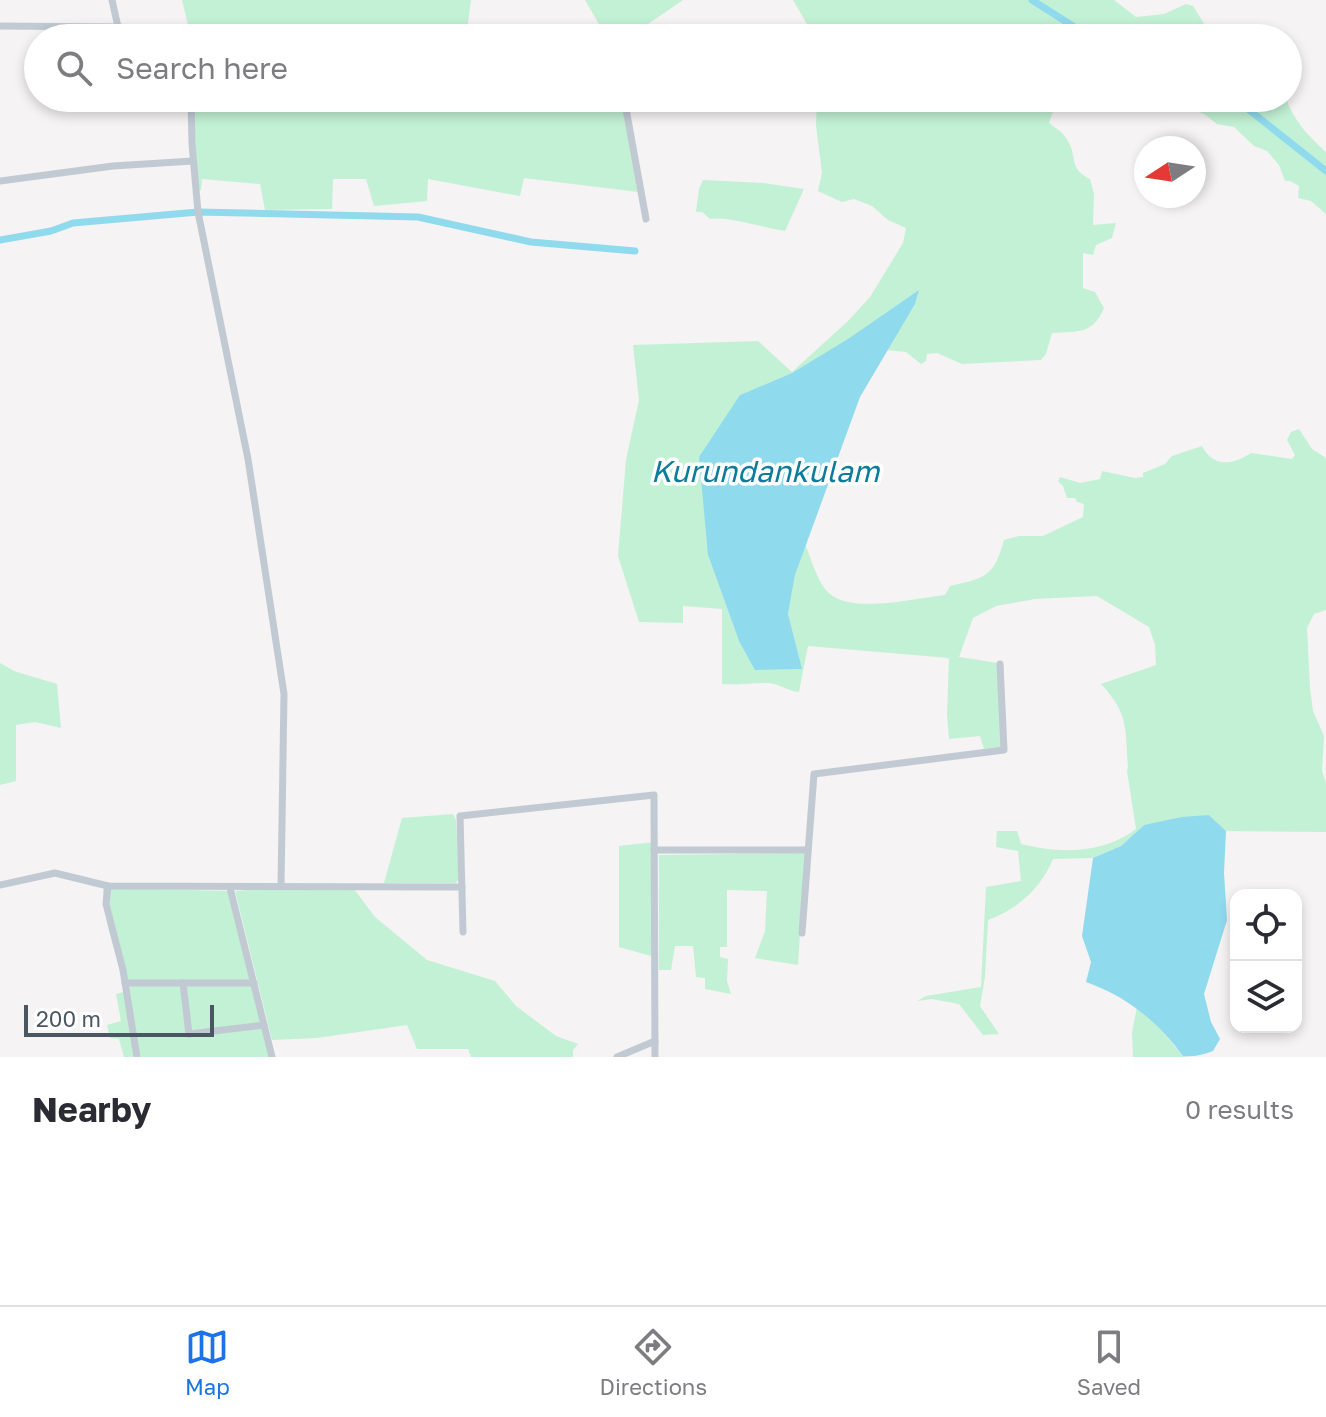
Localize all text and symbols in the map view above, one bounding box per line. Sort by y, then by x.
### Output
search box [24,24,1302,112]
icon: search [52,46,96,90]
text: Search here [116,50,288,86]
north arrow [1134,136,1206,208]
water label: Kurundankulam [651,453,881,489]
map controls [1230,889,1302,1033]
button: locate [1230,889,1302,961]
button: layers [1230,961,1302,1033]
scale bar [24,1001,214,1037]
text: 200 m [36,1005,101,1032]
text: Nearby [32,1089,152,1129]
text: 0 results [1185,1094,1294,1125]
tab: Map [185,1325,230,1400]
tab: Directions [600,1325,707,1400]
tab: Saved [1077,1325,1141,1400]

